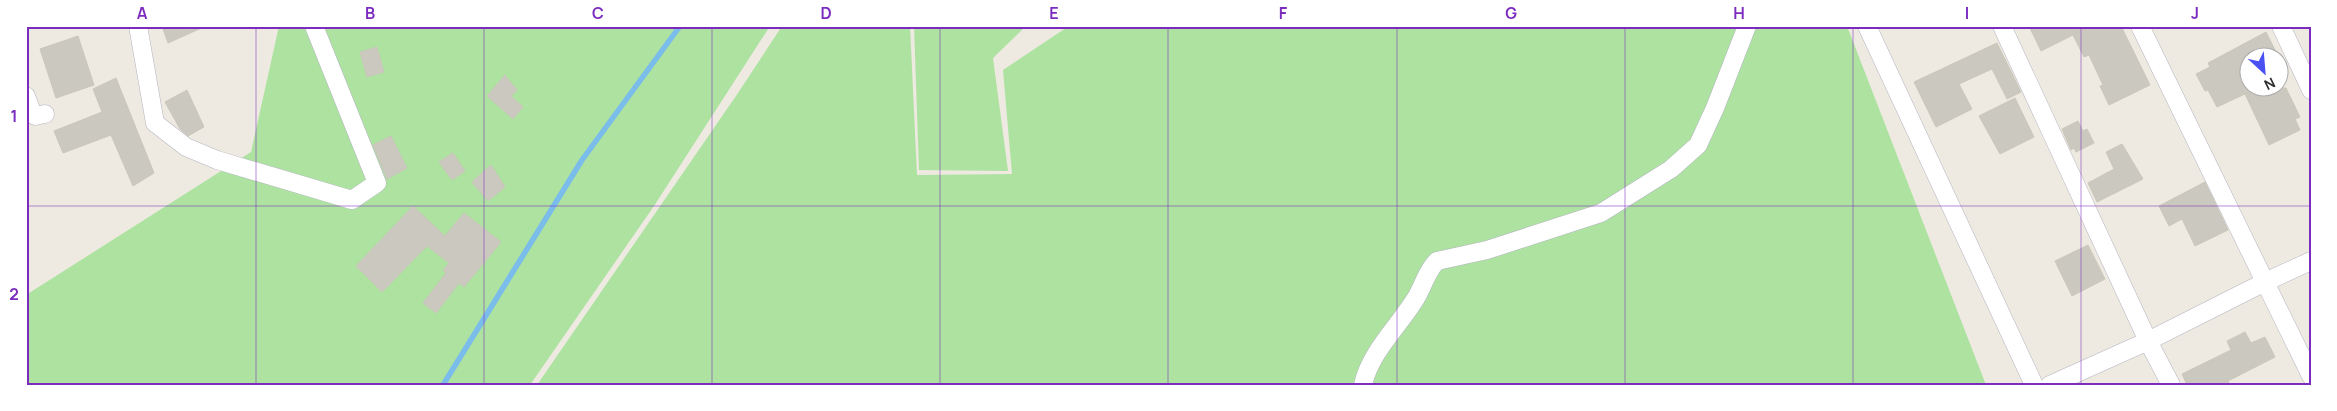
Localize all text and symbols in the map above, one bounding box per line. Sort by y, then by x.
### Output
text: A [137,2,148,24]
text: B [365,2,375,24]
text: C [592,2,604,24]
text: D [820,2,832,24]
text: E [1049,2,1059,24]
text: F [1279,2,1288,24]
text: G [1505,2,1517,24]
text: H [1733,2,1745,24]
text: I [1965,2,1969,24]
text: J [2191,2,2199,24]
north arrow [2240,48,2290,98]
text: N [2261,73,2279,95]
text: 1 [10,105,18,127]
text: 2 [9,283,19,305]

